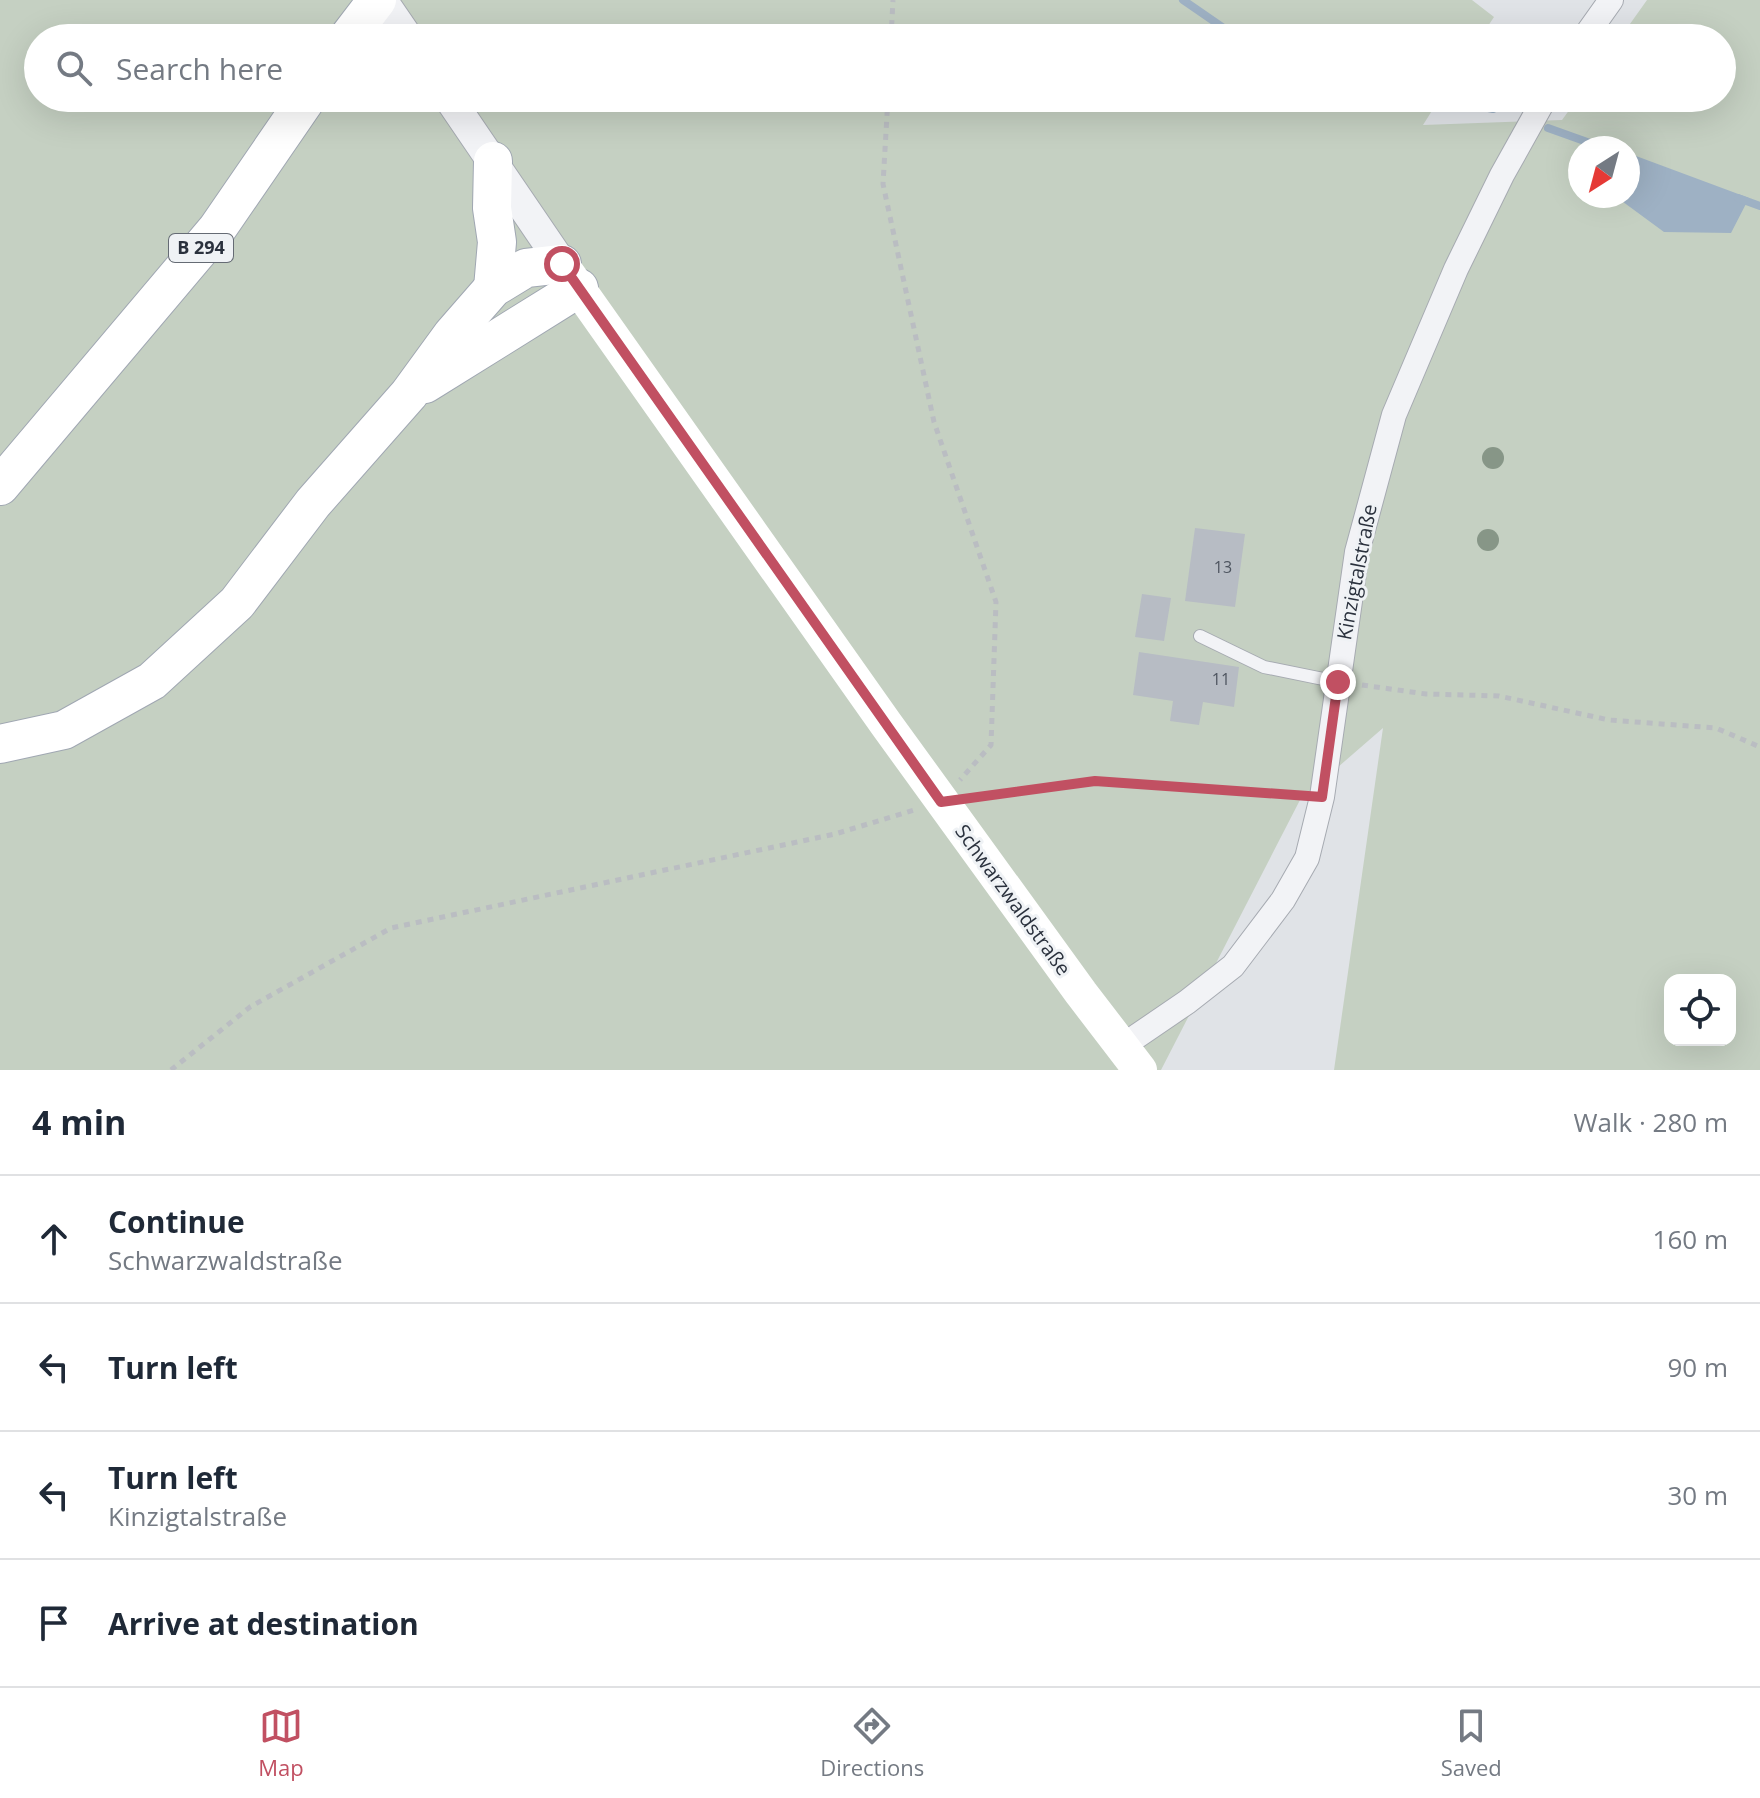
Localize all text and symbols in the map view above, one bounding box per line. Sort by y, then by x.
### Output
search box [24,24,1736,112]
icon: search [52,46,96,90]
text: Search here [116,48,283,89]
north arrow [1568,136,1640,208]
road number: B 294 [169,234,233,262]
route start [544,246,580,282]
street label: Kinzigtalstraße [1330,502,1383,642]
house number: 13 [1214,556,1232,578]
route end [1320,664,1356,700]
house number: 11 [1212,668,1230,690]
street label: Schwarzwaldstraße [949,819,1077,981]
map controls [1664,974,1736,1046]
button: locate [1664,974,1736,1046]
text: 4 min [32,1099,126,1145]
text: Walk · 280 m [1574,1104,1728,1140]
text: Continue [108,1201,245,1242]
icon: ahead [32,1217,76,1261]
text: 160 m [1653,1221,1728,1257]
text: Schwarzwaldstraße [108,1242,343,1278]
icon: left [32,1345,76,1389]
text: Turn left [108,1347,238,1388]
text: 90 m [1667,1349,1728,1385]
text: Turn left [108,1457,238,1498]
icon: left [32,1473,76,1517]
text: 30 m [1667,1477,1728,1513]
text: Kinzigtalstraße [108,1498,287,1534]
icon: arrive [32,1601,76,1645]
text: Arrive at destination [108,1603,419,1644]
tab: Map [258,1704,304,1782]
tab: Directions [820,1704,924,1782]
tab: Saved [1441,1704,1502,1782]

